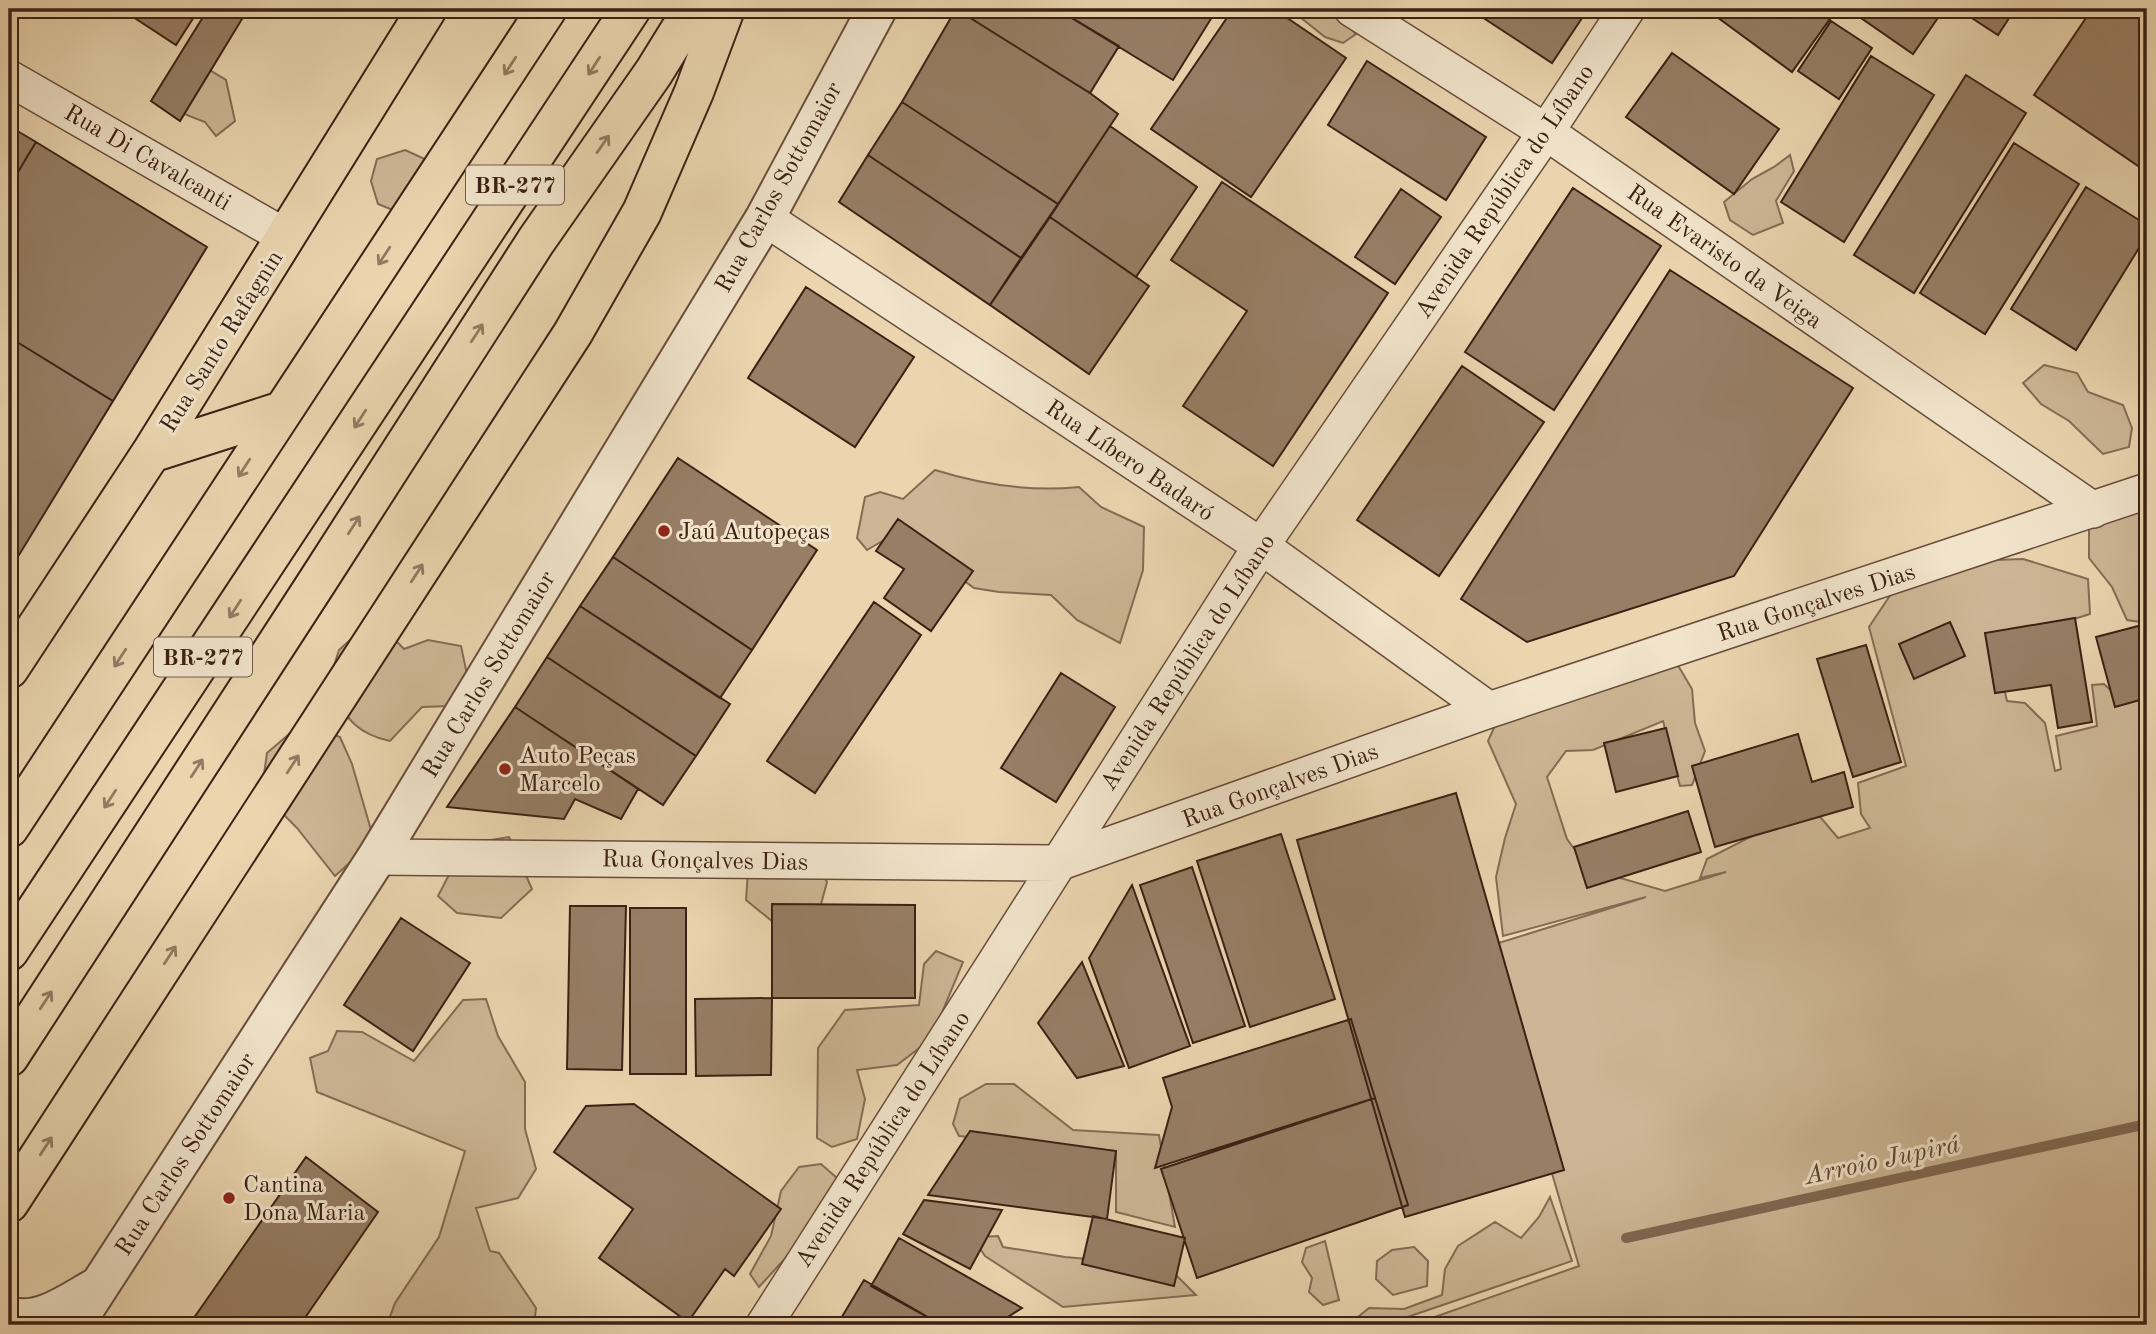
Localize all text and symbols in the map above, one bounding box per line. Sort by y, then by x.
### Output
one-way arrow [502,55,516,75]
one-way arrow [586,55,600,75]
street label: Avenida República do Líbano [1412,61,1600,323]
street label: Rua Carlos Sottomaior [712,79,848,297]
street label: Rua Di Cavalcanti [60,101,234,216]
one-way arrow [596,135,610,154]
road number: BR-277 [466,166,564,204]
street label: Rua Evaristo da Veiga [1622,181,1826,334]
one-way arrow [377,245,391,265]
street label: Rua Santo Rafagnin [157,247,288,437]
one-way arrow [469,324,484,343]
street label: Rua Líbero Badaró [1040,396,1217,527]
one-way arrow [353,409,367,428]
one-way arrow [237,458,251,477]
one-way arrow [347,515,361,535]
place label: Jaú Autopeças [678,521,830,545]
marker: Jaú Autopeças [656,523,672,539]
street label: Avenida República do Líbano [1097,531,1281,796]
street label: Rua Gonçalves Dias [1715,561,1919,647]
one-way arrow [410,564,424,583]
street label: Rua Carlos Sottomaior [419,567,561,783]
one-way arrow [228,599,242,618]
road number: BR-277 [154,638,252,677]
one-way arrow [112,648,126,668]
street label: Rua Gonçalves Dias [1179,740,1382,834]
place label: Auto Peças Marcelo [519,745,636,797]
one-way arrow [286,755,301,774]
one-way arrow [189,759,204,778]
marker: Auto Peças Marcelo [497,761,513,777]
one-way arrow [102,788,116,808]
street label: Rua Gonçalves Dias [601,848,809,876]
one-way arrow [162,946,177,965]
one-way arrow [39,990,53,1010]
street label: Avenida República do Líbano [792,1008,976,1273]
street label: Rua Carlos Sottomaior [112,1049,261,1261]
water label: Arroio Jupirá [1800,1132,1962,1191]
one-way arrow [39,1137,53,1156]
place label: Cantina Dona Maria [243,1174,365,1226]
marker: Cantina Dona Maria [221,1190,237,1206]

